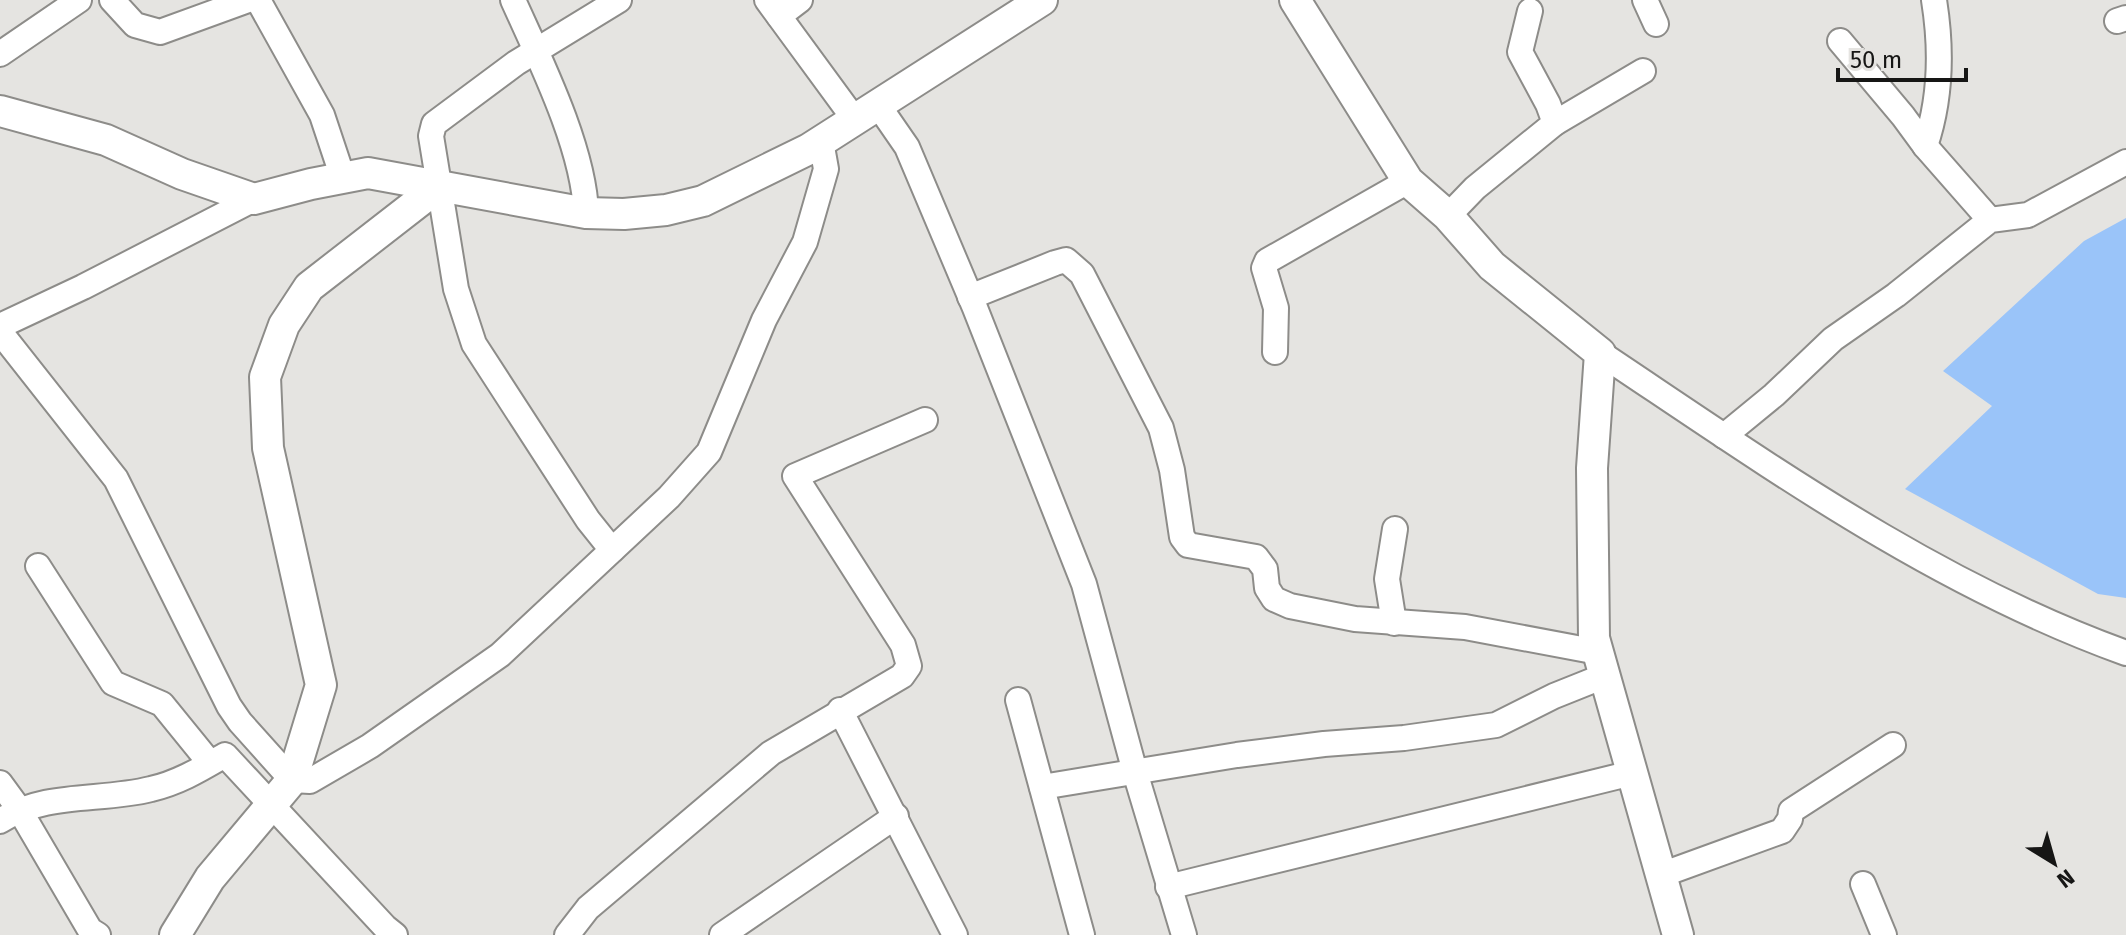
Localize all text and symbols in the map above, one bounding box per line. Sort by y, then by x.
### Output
scale bar [1838,32,1966,82]
text: 50 m [1850,46,1902,74]
north arrow [2014,823,2094,903]
text: N [2052,863,2080,894]

